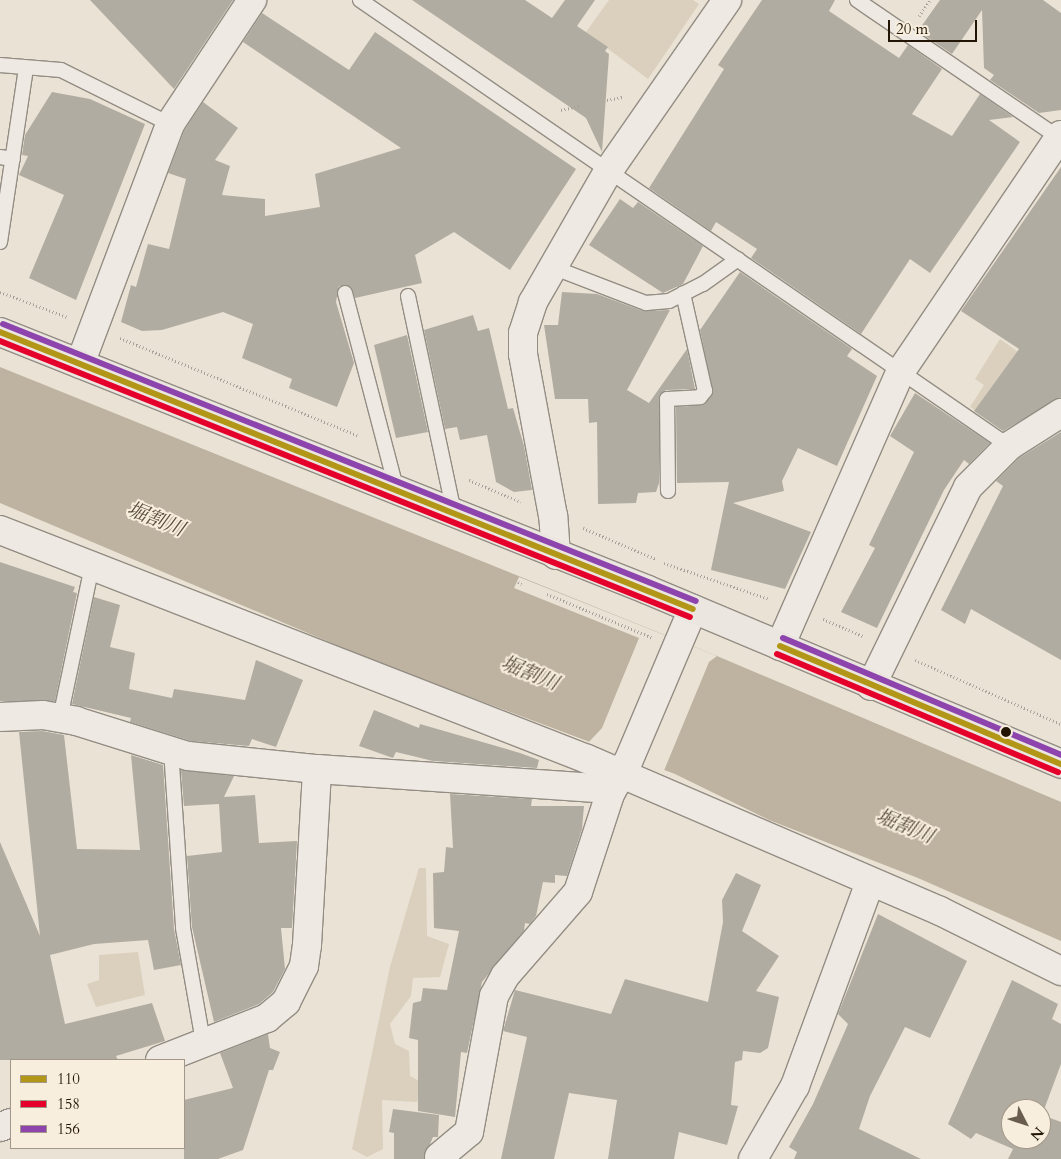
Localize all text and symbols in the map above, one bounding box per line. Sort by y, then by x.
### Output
scale bar [891,10,980,42]
text: 20 m [896,19,928,39]
water label: 堀割川 [124,497,188,541]
water label: 堀割川 [498,651,562,695]
unlabelled marker [1001,727,1011,737]
water label: 堀割川 [873,804,937,848]
legend [10,1059,185,1149]
text: 110 [57,1069,80,1089]
text: 158 [57,1094,80,1114]
north arrow [1001,1099,1051,1149]
text: 156 [57,1119,80,1139]
text: N [1026,1123,1048,1144]

